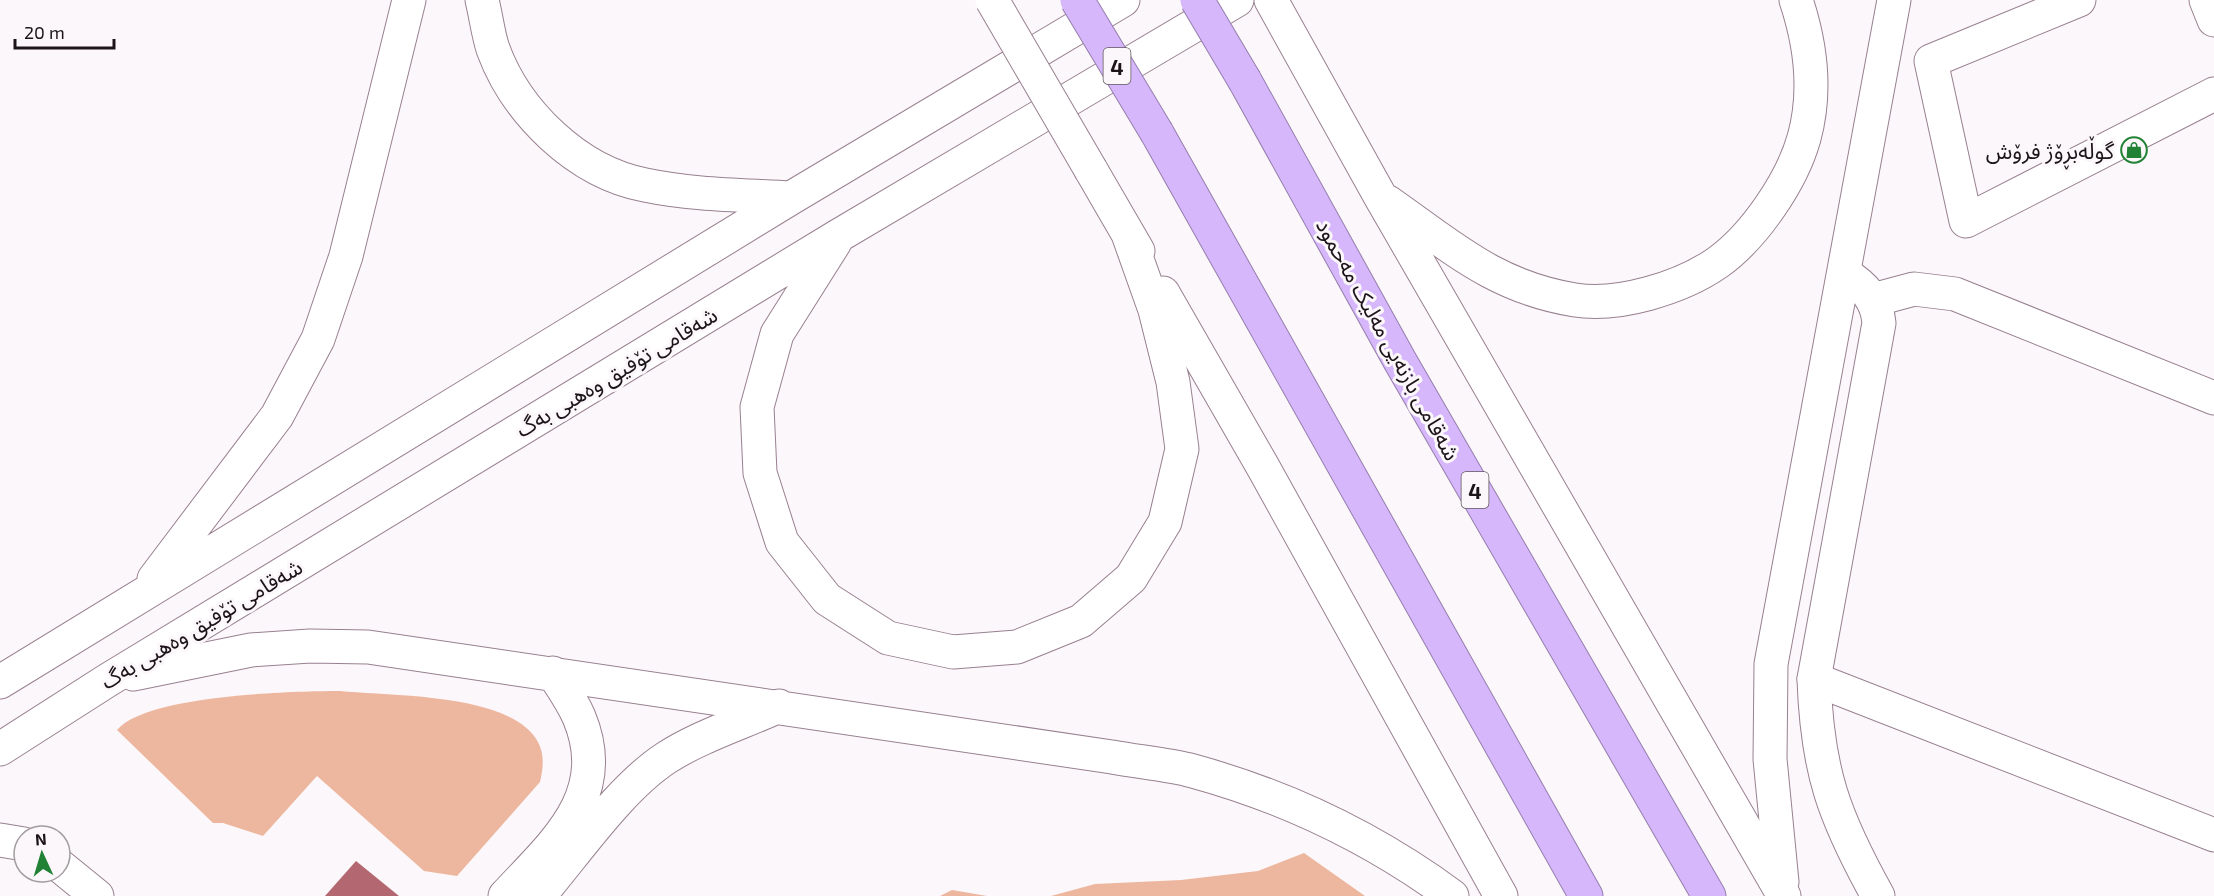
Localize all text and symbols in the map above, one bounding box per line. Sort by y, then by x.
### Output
scale bar [15,12,114,50]
text: 20 m [24,21,65,43]
road number: 4 [1104,48,1130,84]
shop icon: گوڵەبڕۆژ فرۆش [2119,135,2149,165]
place label: گوڵەبڕۆژ فرۆش [1986,136,2115,170]
street label: شەقامی بازنەیی مەلیک مەحمود [1310,214,1466,465]
street label: شەقامی تۆفیق وەهبی بەگ [511,301,722,443]
road number: 4 [1462,472,1488,508]
street label: شەقامی تۆفیق وەهبی بەگ [96,553,307,695]
north arrow [12,824,72,884]
text: N [34,829,47,848]

